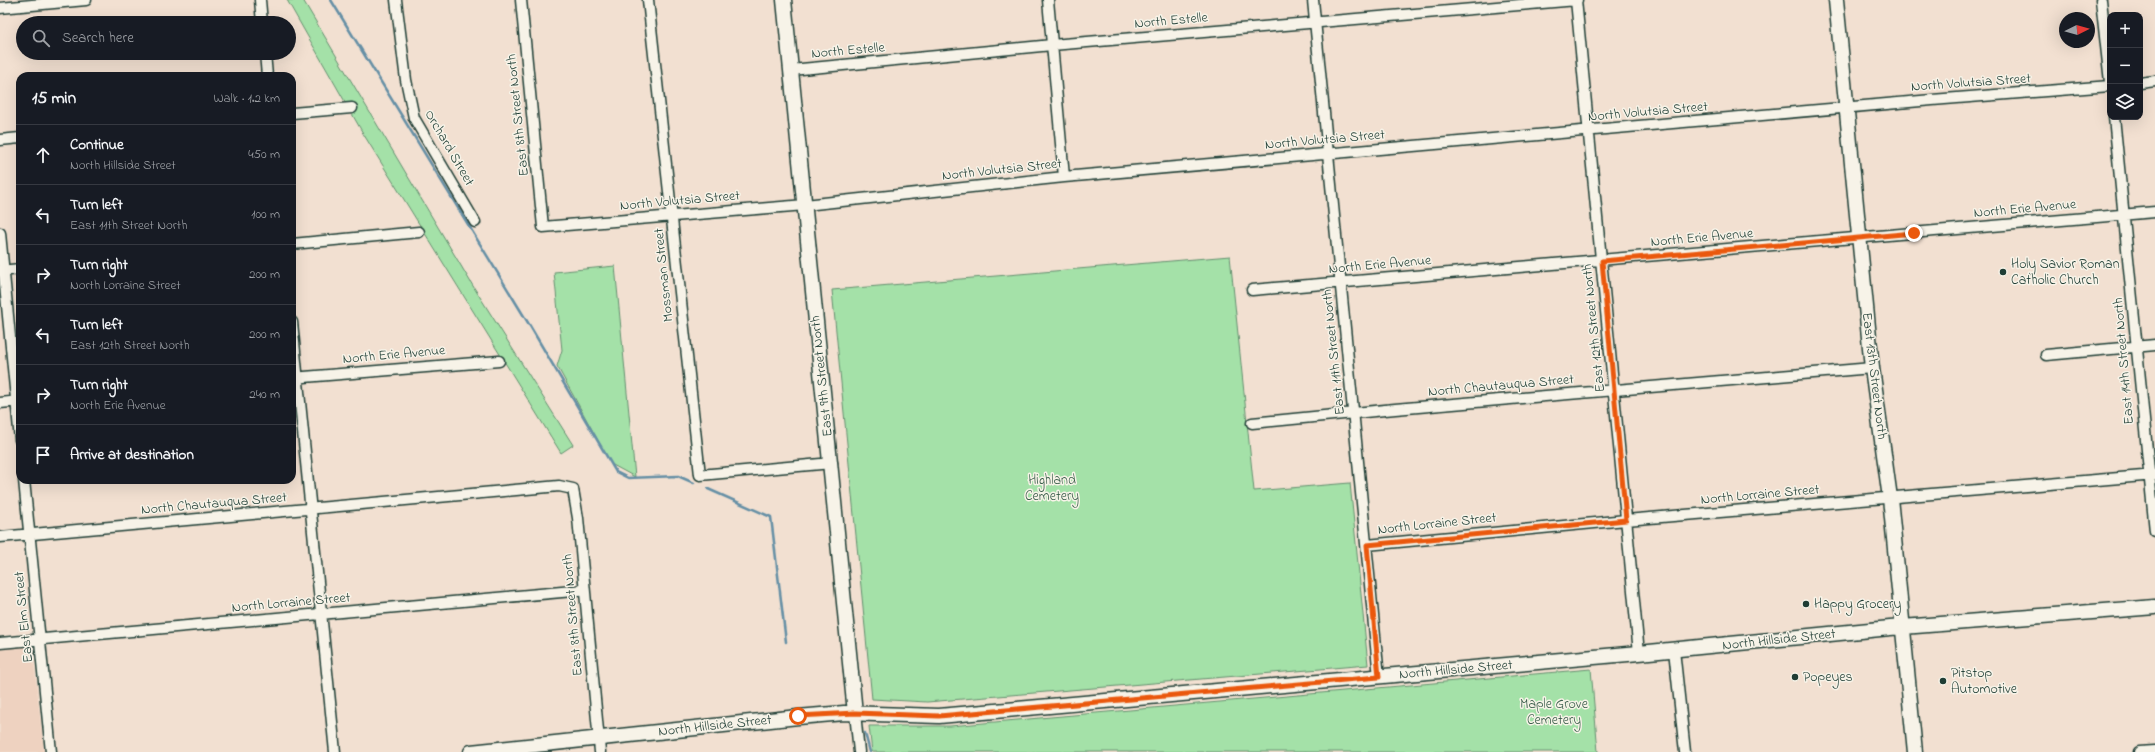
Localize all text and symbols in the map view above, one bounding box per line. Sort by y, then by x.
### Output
street label: North Estelle [1133,7,1209,35]
north arrow [2059,12,2095,48]
map controls [2107,12,2143,120]
button: + [2107,12,2143,48]
search box [16,16,296,60]
icon: search [30,27,52,49]
text: Search here [62,27,134,49]
street label: North Estelle [810,37,886,65]
button: − [2107,48,2143,84]
street label: East 8th Street North [501,53,535,177]
street label: North Volutsia Street [1910,68,2032,98]
button: layers [2107,84,2143,120]
text: 15 min [32,86,76,111]
text: Walk · 1.2 km [213,89,280,108]
street label: North Volutsia Street [1587,96,1709,128]
street label: Orchard Street [419,106,479,190]
street label: North Volutsia Street [1264,124,1386,156]
text: Continue [70,134,124,156]
icon: ahead [32,144,54,166]
text: 450 m [248,145,280,164]
street label: North Volutsia Street [941,153,1063,187]
text: North Hillside Street [70,156,176,175]
street label: North Volutsia Street [619,185,741,217]
text: Turn left [70,194,123,216]
street label: North Erie Avenue [1973,194,2078,224]
icon: left [32,204,54,226]
text: 100 m [251,205,280,224]
text: East 11th Street North [70,216,187,235]
street label: North Erie Avenue [1650,223,1755,253]
route end [1905,224,1923,242]
street label: Mossman Street [649,227,679,323]
street label: North Erie Avenue [1328,250,1433,280]
text: Turn right [70,254,128,276]
place label: Holy Savior Roman Catholic Church [2011,254,2120,291]
street label: East 12th Street North [1577,263,1611,393]
icon: right [32,264,54,286]
text: 200 m [249,265,280,284]
marker: Holy Savior Roman Catholic Church [1998,267,2008,277]
text: North Lorraine Street [70,276,181,295]
street label: East 11th Street North [1317,288,1351,416]
street label: East 14th Street North [2108,296,2140,426]
street label: East 13th Street North [1856,311,1892,441]
text: Turn left [70,314,123,336]
street label: East 9th Street North [805,314,839,438]
icon: left [32,324,54,346]
text: 200 m [249,325,280,344]
text: East 12th Street North [70,336,190,355]
street label: North Erie Avenue [342,340,447,370]
street label: North Chautauqua Street [1427,369,1575,403]
text: Turn right [70,374,128,396]
icon: right [32,384,54,406]
text: 240 m [249,385,280,404]
text: North Erie Avenue [70,396,166,415]
icon: arrive [32,444,54,466]
text: Arrive at destination [70,444,194,466]
park label: Highland Cemetery [1025,470,1079,508]
street label: North Lorraine Street [1700,479,1821,511]
street label: North Chautauqua Street [140,487,288,521]
street label: North Lorraine Street [1377,507,1498,541]
street label: East 8th Street North [557,553,589,677]
street label: East Elm Street [9,570,39,664]
street label: North Lorraine Street [231,587,352,619]
place label: Happy Grocery [1814,594,1901,616]
marker: Happy Grocery [1801,599,1811,609]
street label: North Hillside Street [1721,624,1837,656]
street label: North Hillside Street [1398,655,1514,685]
place label: Pitstop Automotive [1951,663,2018,700]
place label: Popeyes [1803,667,1853,689]
marker: Popeyes [1790,672,1800,682]
marker: Pitstop Automotive [1938,676,1948,686]
park label: Maple Grove Cemetery [1520,694,1589,732]
route start [789,707,807,725]
street label: North Hillside Street [657,710,773,742]

